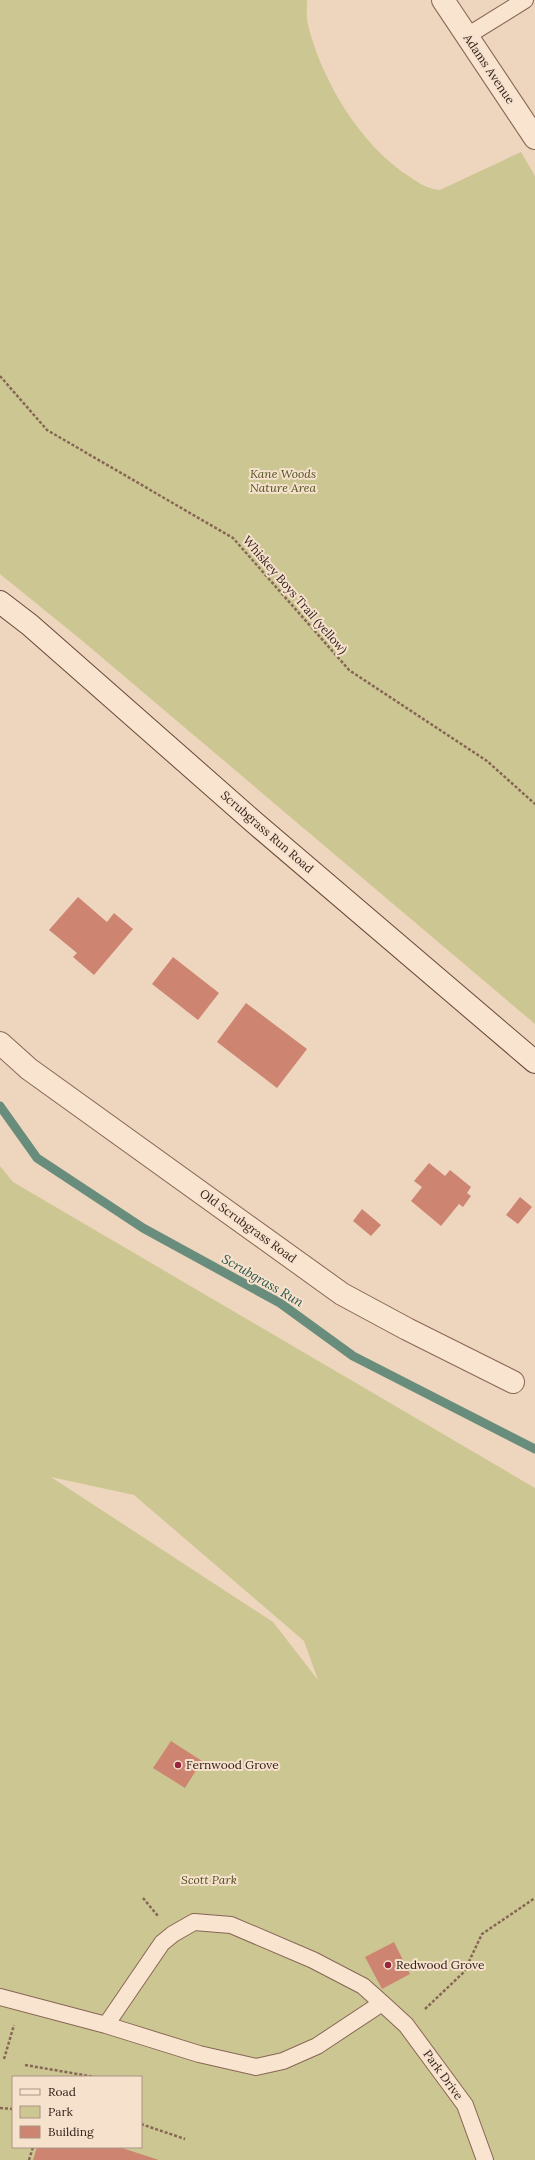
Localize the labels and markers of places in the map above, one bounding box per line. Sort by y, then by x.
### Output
place label: Fernwood Grove [186,1757,279,1772]
marker: Fernwood Grove [173,1760,183,1770]
place label: Redwood Grove [396,1957,485,1972]
marker: Redwood Grove [383,1960,393,1970]

